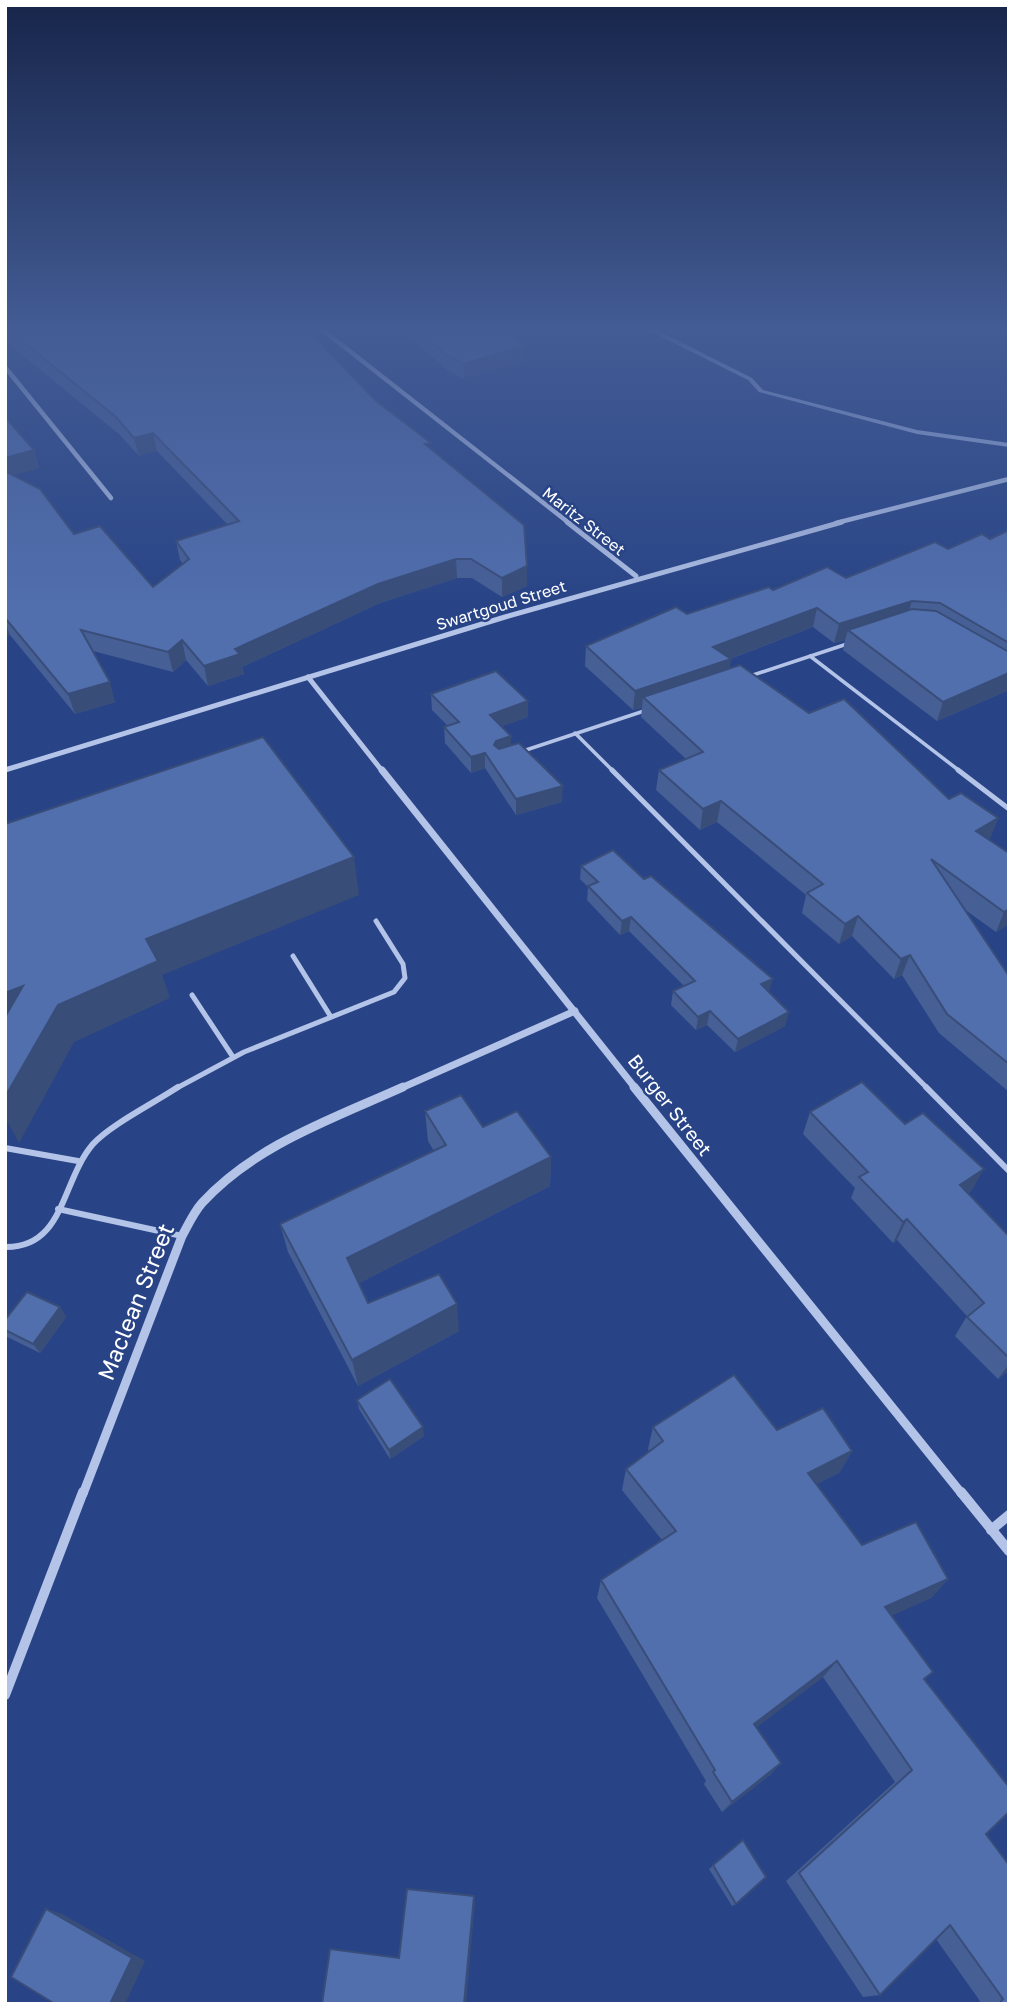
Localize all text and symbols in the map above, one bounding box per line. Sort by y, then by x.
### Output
street label: Maritz Street [539,482,629,560]
street label: Swartgoud Street [434,576,568,634]
street label: Burger Street [624,1049,717,1160]
street label: Maclean Street [91,1219,179,1384]

